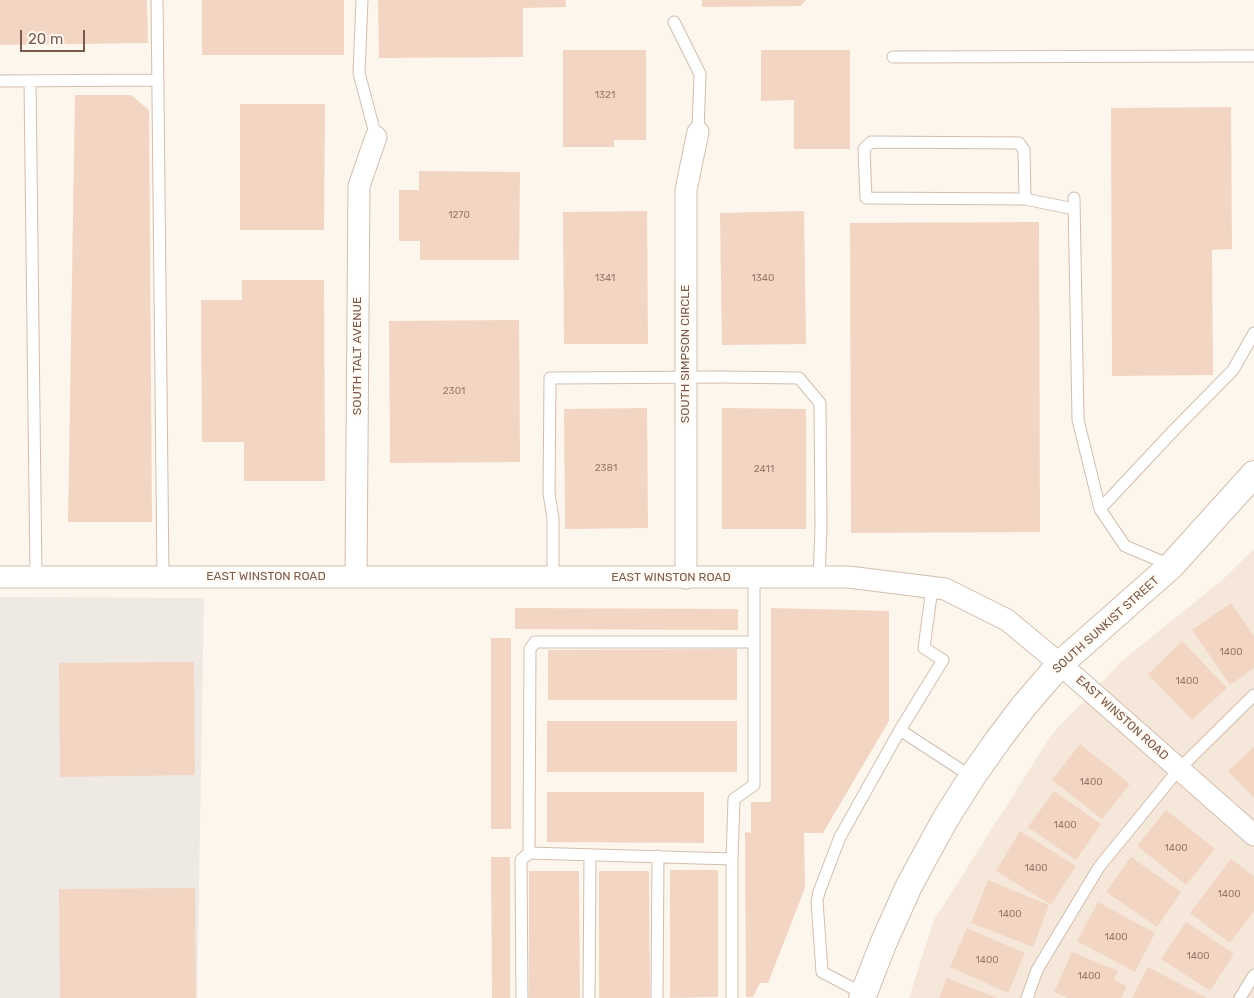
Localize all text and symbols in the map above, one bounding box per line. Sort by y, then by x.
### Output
scale bar [22,20,88,52]
text: 20 m [28,30,63,48]
house number: 1321 [595,89,615,101]
house number: 1270 [448,209,470,221]
house number: 1341 [595,272,615,284]
house number: 1340 [752,272,774,284]
street label: SOUTH SIMPSON CIRCLE [679,285,693,423]
street label: SOUTH TALT AVENUE [351,297,365,415]
house number: 2301 [443,385,465,397]
house number: 2381 [595,462,617,474]
house number: 2411 [754,463,774,475]
street label: EAST WINSTON ROAD [206,570,326,584]
street label: EAST WINSTON ROAD [611,571,731,585]
street label: SOUTH SUNKIST STREET [1050,573,1162,677]
house number: 1400 [1219,646,1243,658]
street label: EAST WINSTON ROAD [1073,673,1171,763]
house number: 1400 [1175,675,1199,687]
house number: 1400 [1079,776,1103,788]
house number: 1400 [1053,819,1077,831]
house number: 1400 [1164,842,1188,854]
house number: 1400 [1024,862,1048,874]
house number: 1400 [1217,888,1241,900]
house number: 1400 [998,908,1022,920]
house number: 1400 [1104,931,1128,943]
house number: 1400 [1186,950,1210,962]
house number: 1400 [975,954,999,966]
house number: 1400 [1077,970,1101,982]

